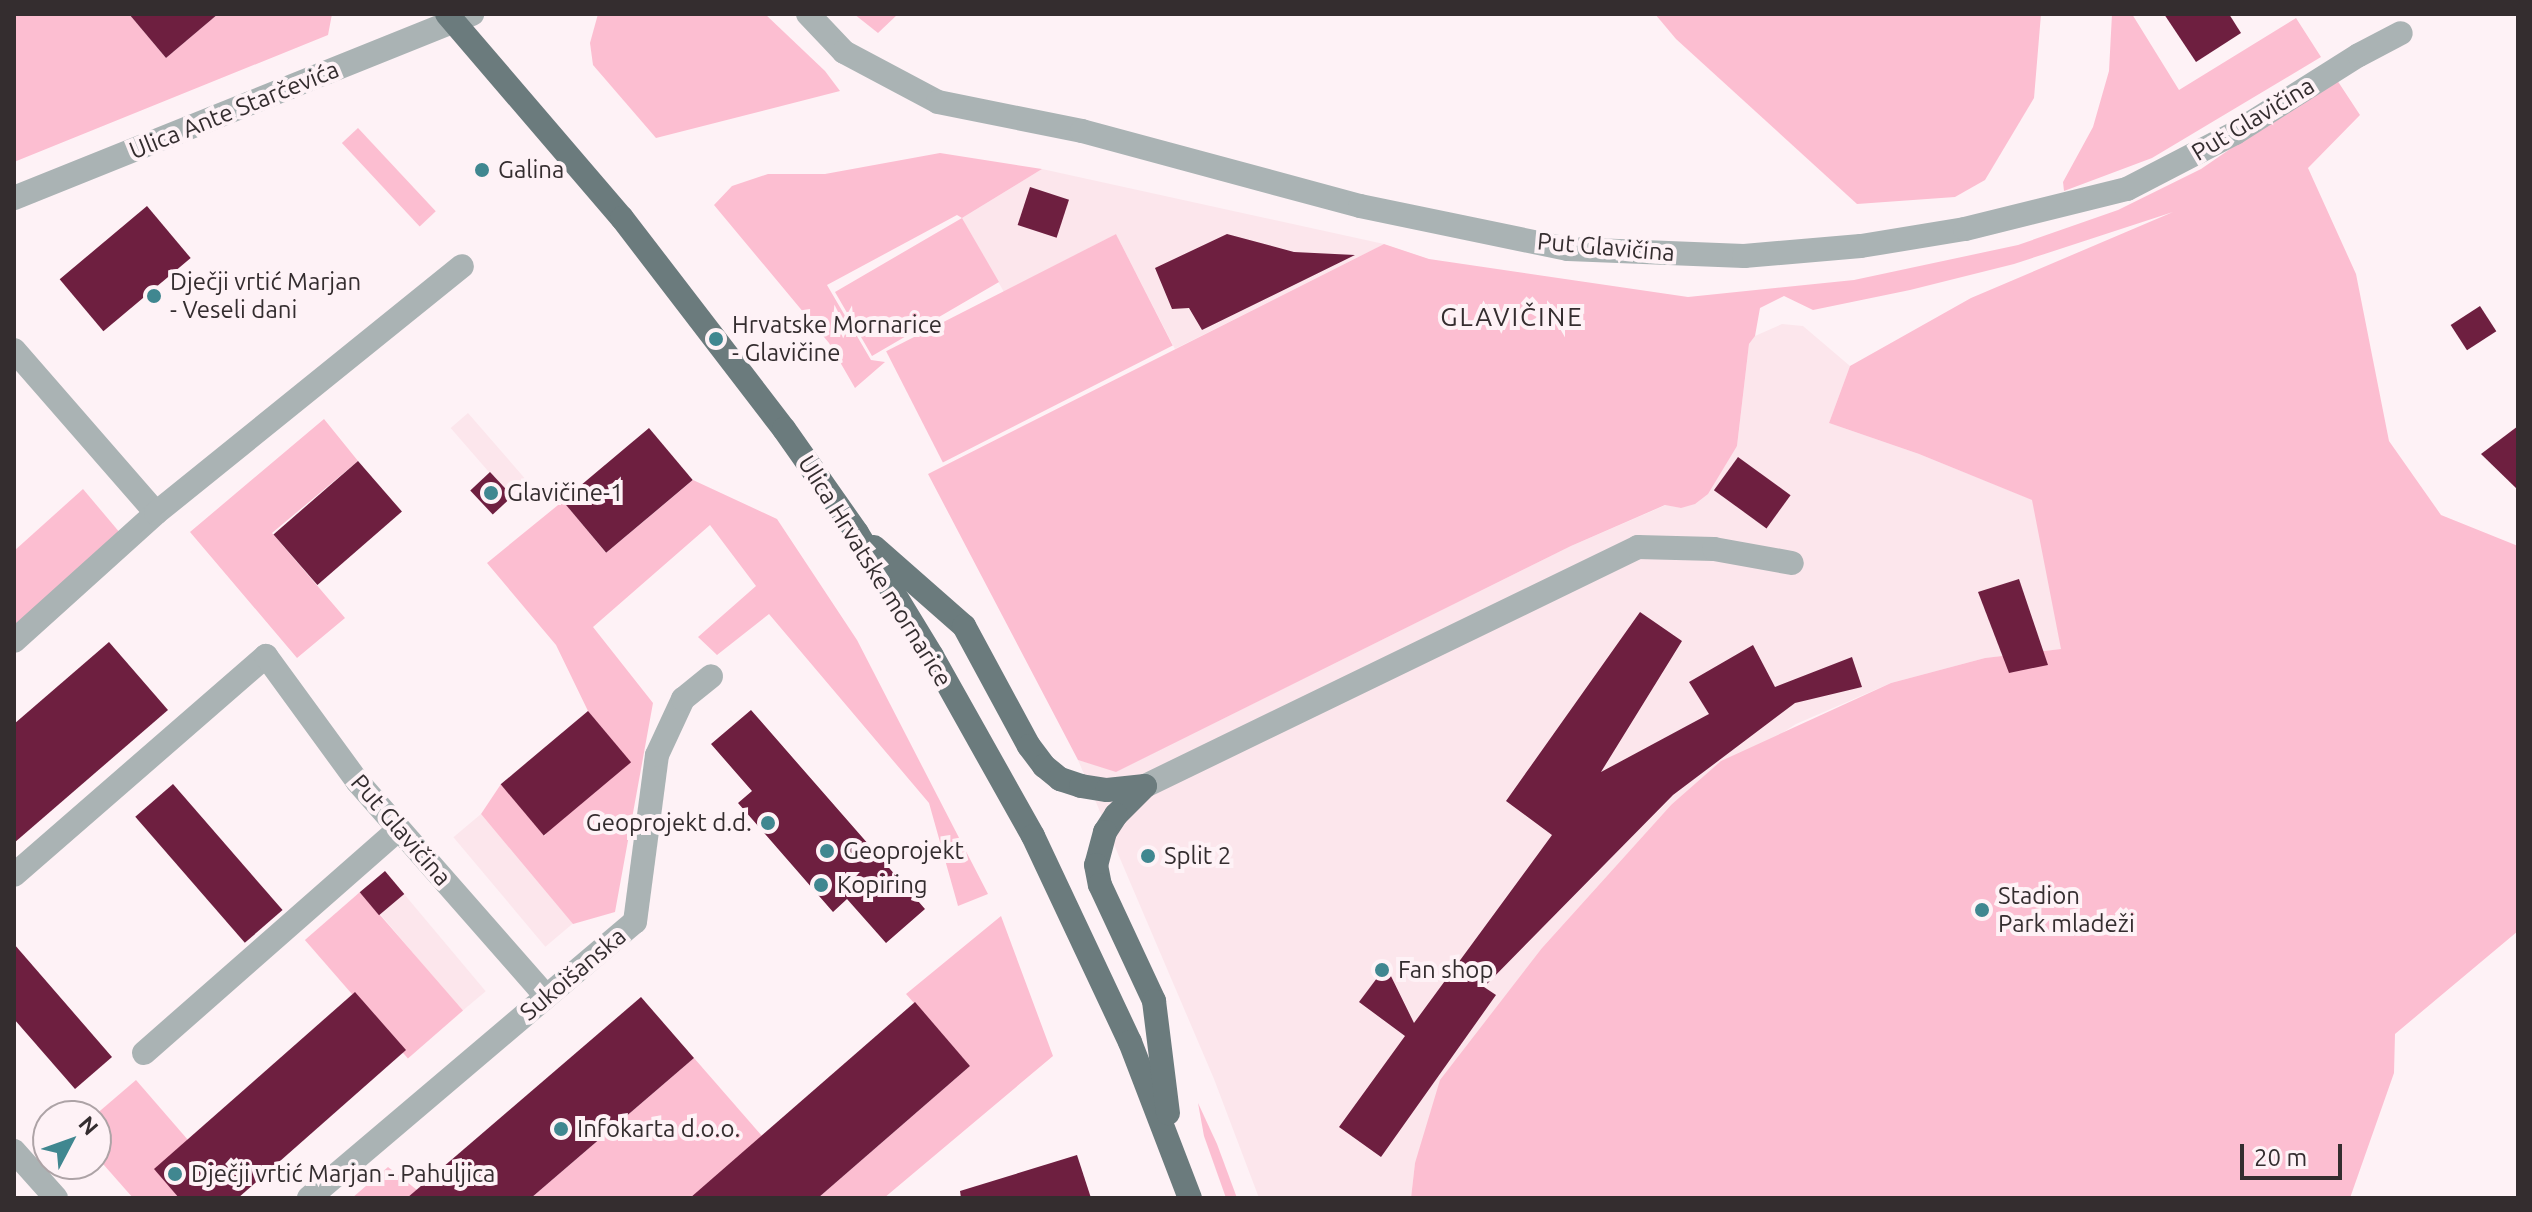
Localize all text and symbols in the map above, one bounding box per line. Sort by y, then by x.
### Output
street label: Ulica Ante Starčevića [125,55,343,165]
street label: Put Glavičina [2186,71,2320,167]
place label: Galina [498,156,564,184]
marker: Galina [473,161,491,179]
street label: Put Glavičina [1536,227,1676,267]
place label: Dječji vrtić Marjan - Veseli dani [170,268,361,324]
marker: Dječji vrtić Marjan - Veseli dani [145,287,163,305]
district label: GLAVIČINE [1440,301,1584,333]
place label: Hrvatske Mornarice - Glavičine [732,311,942,367]
marker: Hrvatske Mornarice - Glavičine [707,330,725,348]
street label: Ulica Hrvatske mornarice [792,450,958,692]
place label: Glavičine-1 [507,479,624,507]
marker: Glavičine-1 [482,484,500,502]
street label: Put Glavičina [345,768,457,892]
place label: Geoprojekt d.d. [586,809,752,837]
marker: Geoprojekt d.d. [759,814,777,832]
place label: Geoprojekt [843,837,964,865]
marker: Geoprojekt [818,842,836,860]
place label: Split 2 [1164,842,1231,870]
marker: Split 2 [1139,847,1157,865]
place label: Kopiring [837,871,928,899]
marker: Kopiring [812,876,830,894]
place label: Stadion Park mladeži [1998,882,2135,938]
marker: Stadion Park mladeži [1973,901,1991,919]
street label: Sukoišanska [514,921,632,1027]
place label: Fan shop [1398,956,1493,984]
marker: Fan shop [1373,961,1391,979]
north arrow [32,1100,112,1180]
text: N [74,1111,104,1140]
place label: Infokarta d.o.o. [577,1115,740,1143]
marker: Infokarta d.o.o. [552,1120,570,1138]
scale bar [2244,1128,2346,1178]
text: 20 m [2254,1144,2307,1171]
place label: Dječji vrtić Marjan - Pahuljica [191,1160,495,1188]
marker: Dječji vrtić Marjan - Pahuljica [166,1165,184,1183]

